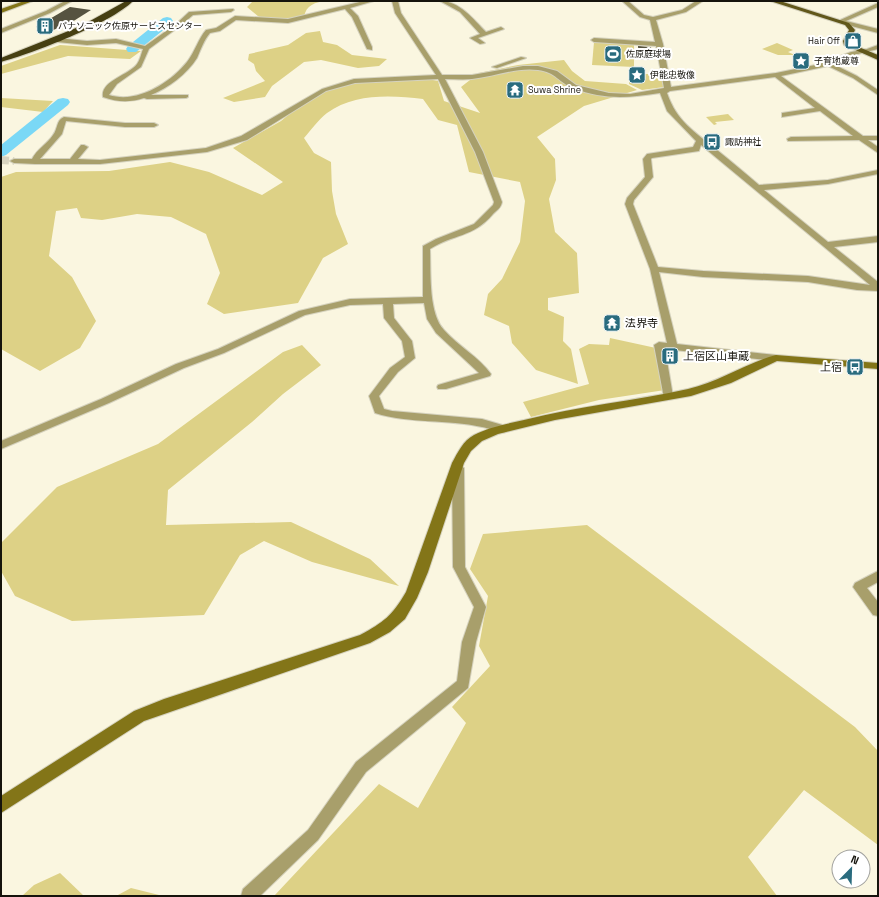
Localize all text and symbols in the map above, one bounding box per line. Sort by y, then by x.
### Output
building icon: パナソニック佐原サービスセンター [35,16,55,36]
place label: パナソニック佐原サービスセンター [58,20,202,32]
shop icon: Hair Off [843,31,863,51]
place label: Hair Off [808,35,840,47]
sports icon: 佐原庭球場 [603,44,623,64]
place label: 佐原庭球場 [625,48,671,60]
place icon: 子育地蔵尊 [791,51,811,71]
place label: 子育地蔵尊 [814,55,859,67]
place icon: 伊能忠敬像 [627,65,647,85]
place label: 伊能忠敬像 [649,69,695,81]
temple icon: Suwa Shrine [505,80,525,100]
place label: Suwa Shrine [528,84,581,96]
bus stop icon: 諏訪神社 [702,132,722,152]
place label: 諏訪神社 [725,136,761,148]
temple icon: 法界寺 [602,313,622,333]
place label: 法界寺 [625,316,658,330]
building icon: 上宿区山車蔵 [660,346,680,366]
place label: 上宿区山車蔵 [683,349,749,363]
bus stop icon: 上宿 [845,357,865,377]
place label: 上宿 [820,360,842,374]
north arrow [831,849,871,889]
text: N [849,852,861,868]

